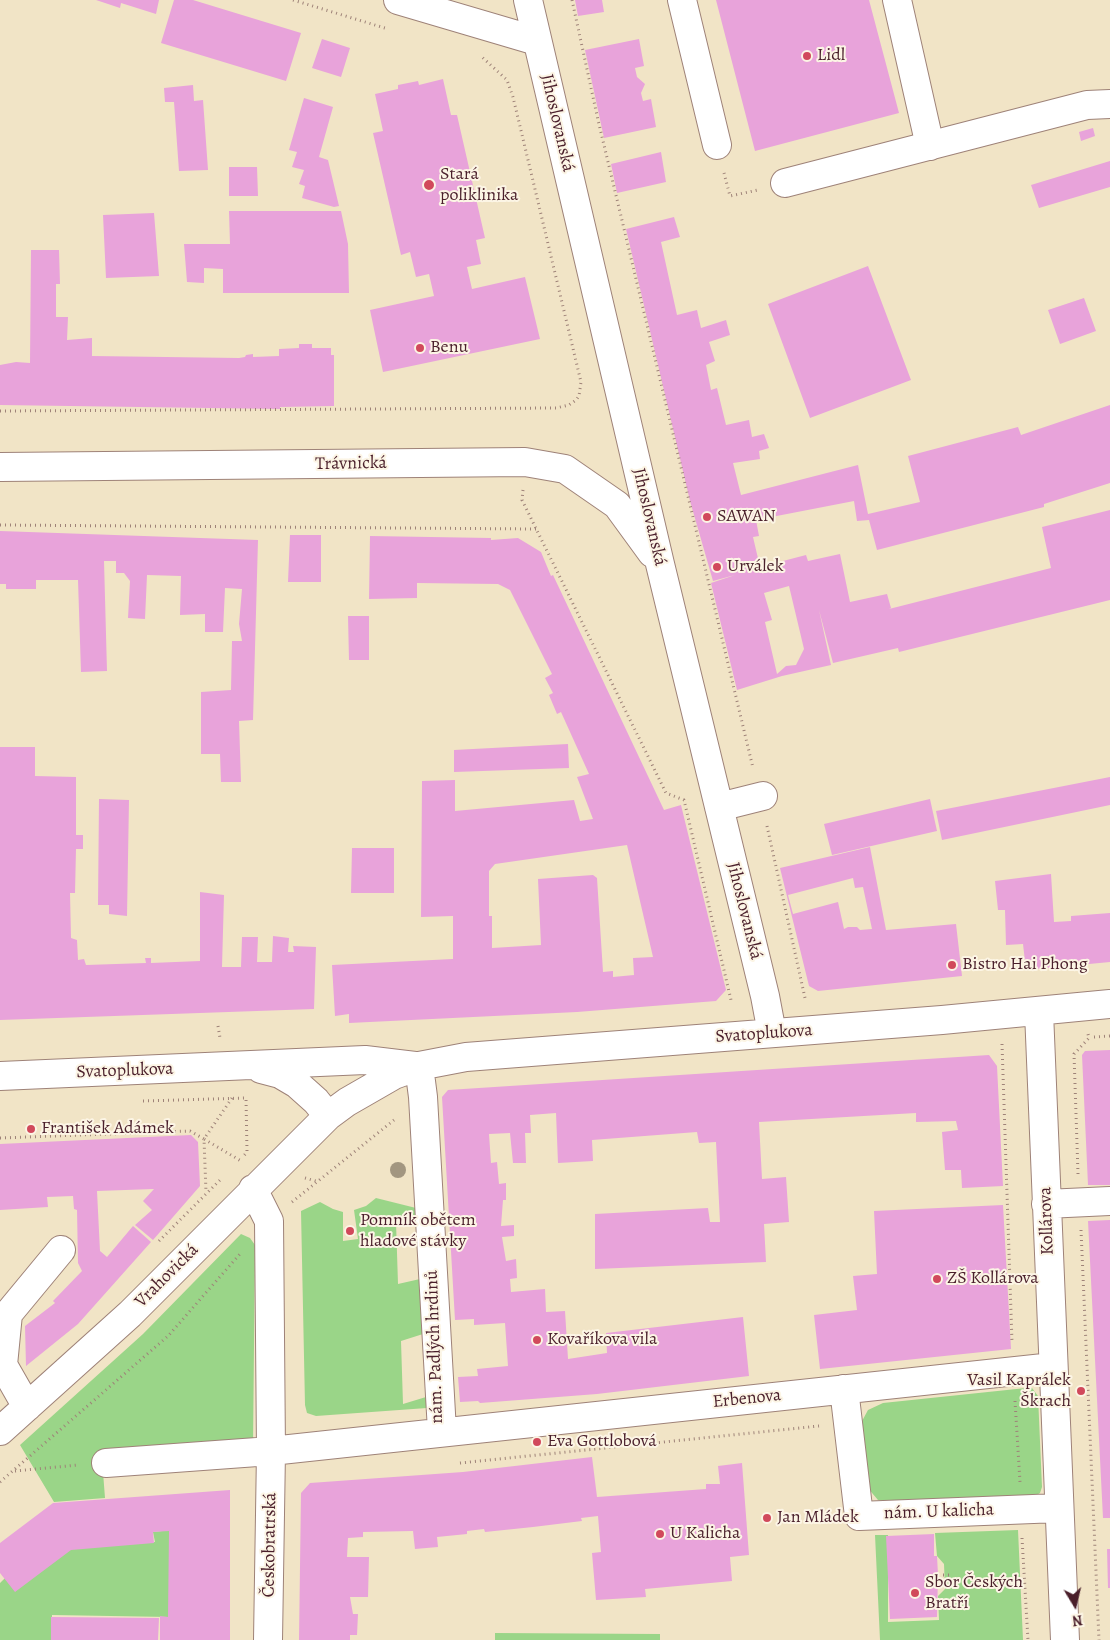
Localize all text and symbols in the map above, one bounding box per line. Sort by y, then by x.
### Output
place label: Lidl [817,45,845,67]
marker: Lidl [801,50,813,62]
street label: Jihoslovanská [535,72,579,174]
place label: Stará poliklinika [440,164,518,206]
marker: Stará poliklinika [422,178,436,192]
place label: Benu [430,337,468,359]
marker: Benu [414,342,426,354]
street label: Trávnická [315,453,387,475]
street label: Jihoslovanská [627,466,671,568]
place label: SAWAN [717,506,776,528]
marker: SAWAN [701,511,713,523]
place label: Urválek [727,556,784,578]
marker: Urválek [711,561,723,573]
street label: Jihoslovanská [721,860,767,962]
place label: Bistro Hai Phong [962,954,1088,976]
marker: Bistro Hai Phong [946,959,958,971]
street label: Svatoplukova [715,1020,813,1048]
street label: Svatoplukova [76,1059,174,1083]
place label: František Adámek [41,1118,174,1140]
marker: František Adámek [25,1123,37,1135]
street label: Kollárova [1035,1186,1059,1256]
place label: Pomník obětem hladové stávky [360,1210,476,1252]
marker: Pomník obětem hladové stávky [344,1225,356,1237]
street label: Vrahovická [131,1240,203,1312]
place label: ZŠ Kollárova [947,1268,1039,1290]
street label: nám. Padlých hrdinů [422,1270,448,1424]
marker: ZŠ Kollárova [931,1273,943,1285]
place label: Kovaříkova vila [547,1329,657,1351]
marker: Kovaříkova vila [531,1334,543,1346]
place label: Vasil Kaprálek Škrach [967,1370,1071,1412]
street label: Erbenova [712,1385,782,1413]
marker: Vasil Kaprálek Škrach [1075,1385,1087,1397]
place label: Eva Gottlobová [547,1431,657,1453]
marker: Eva Gottlobová [531,1436,543,1448]
street label: Českobratrská [258,1492,282,1598]
street label: nám. U kalicha [884,1499,994,1525]
place label: Jan Mládek [777,1507,859,1529]
marker: Jan Mládek [761,1512,773,1524]
place label: U Kalicha [670,1523,740,1545]
marker: U Kalicha [654,1528,666,1540]
place label: Sbor Českých Bratří [925,1572,1023,1615]
north arrow [1050,1580,1100,1630]
marker: Sbor Českých Bratří [909,1587,921,1599]
text: N [1071,1610,1084,1630]

